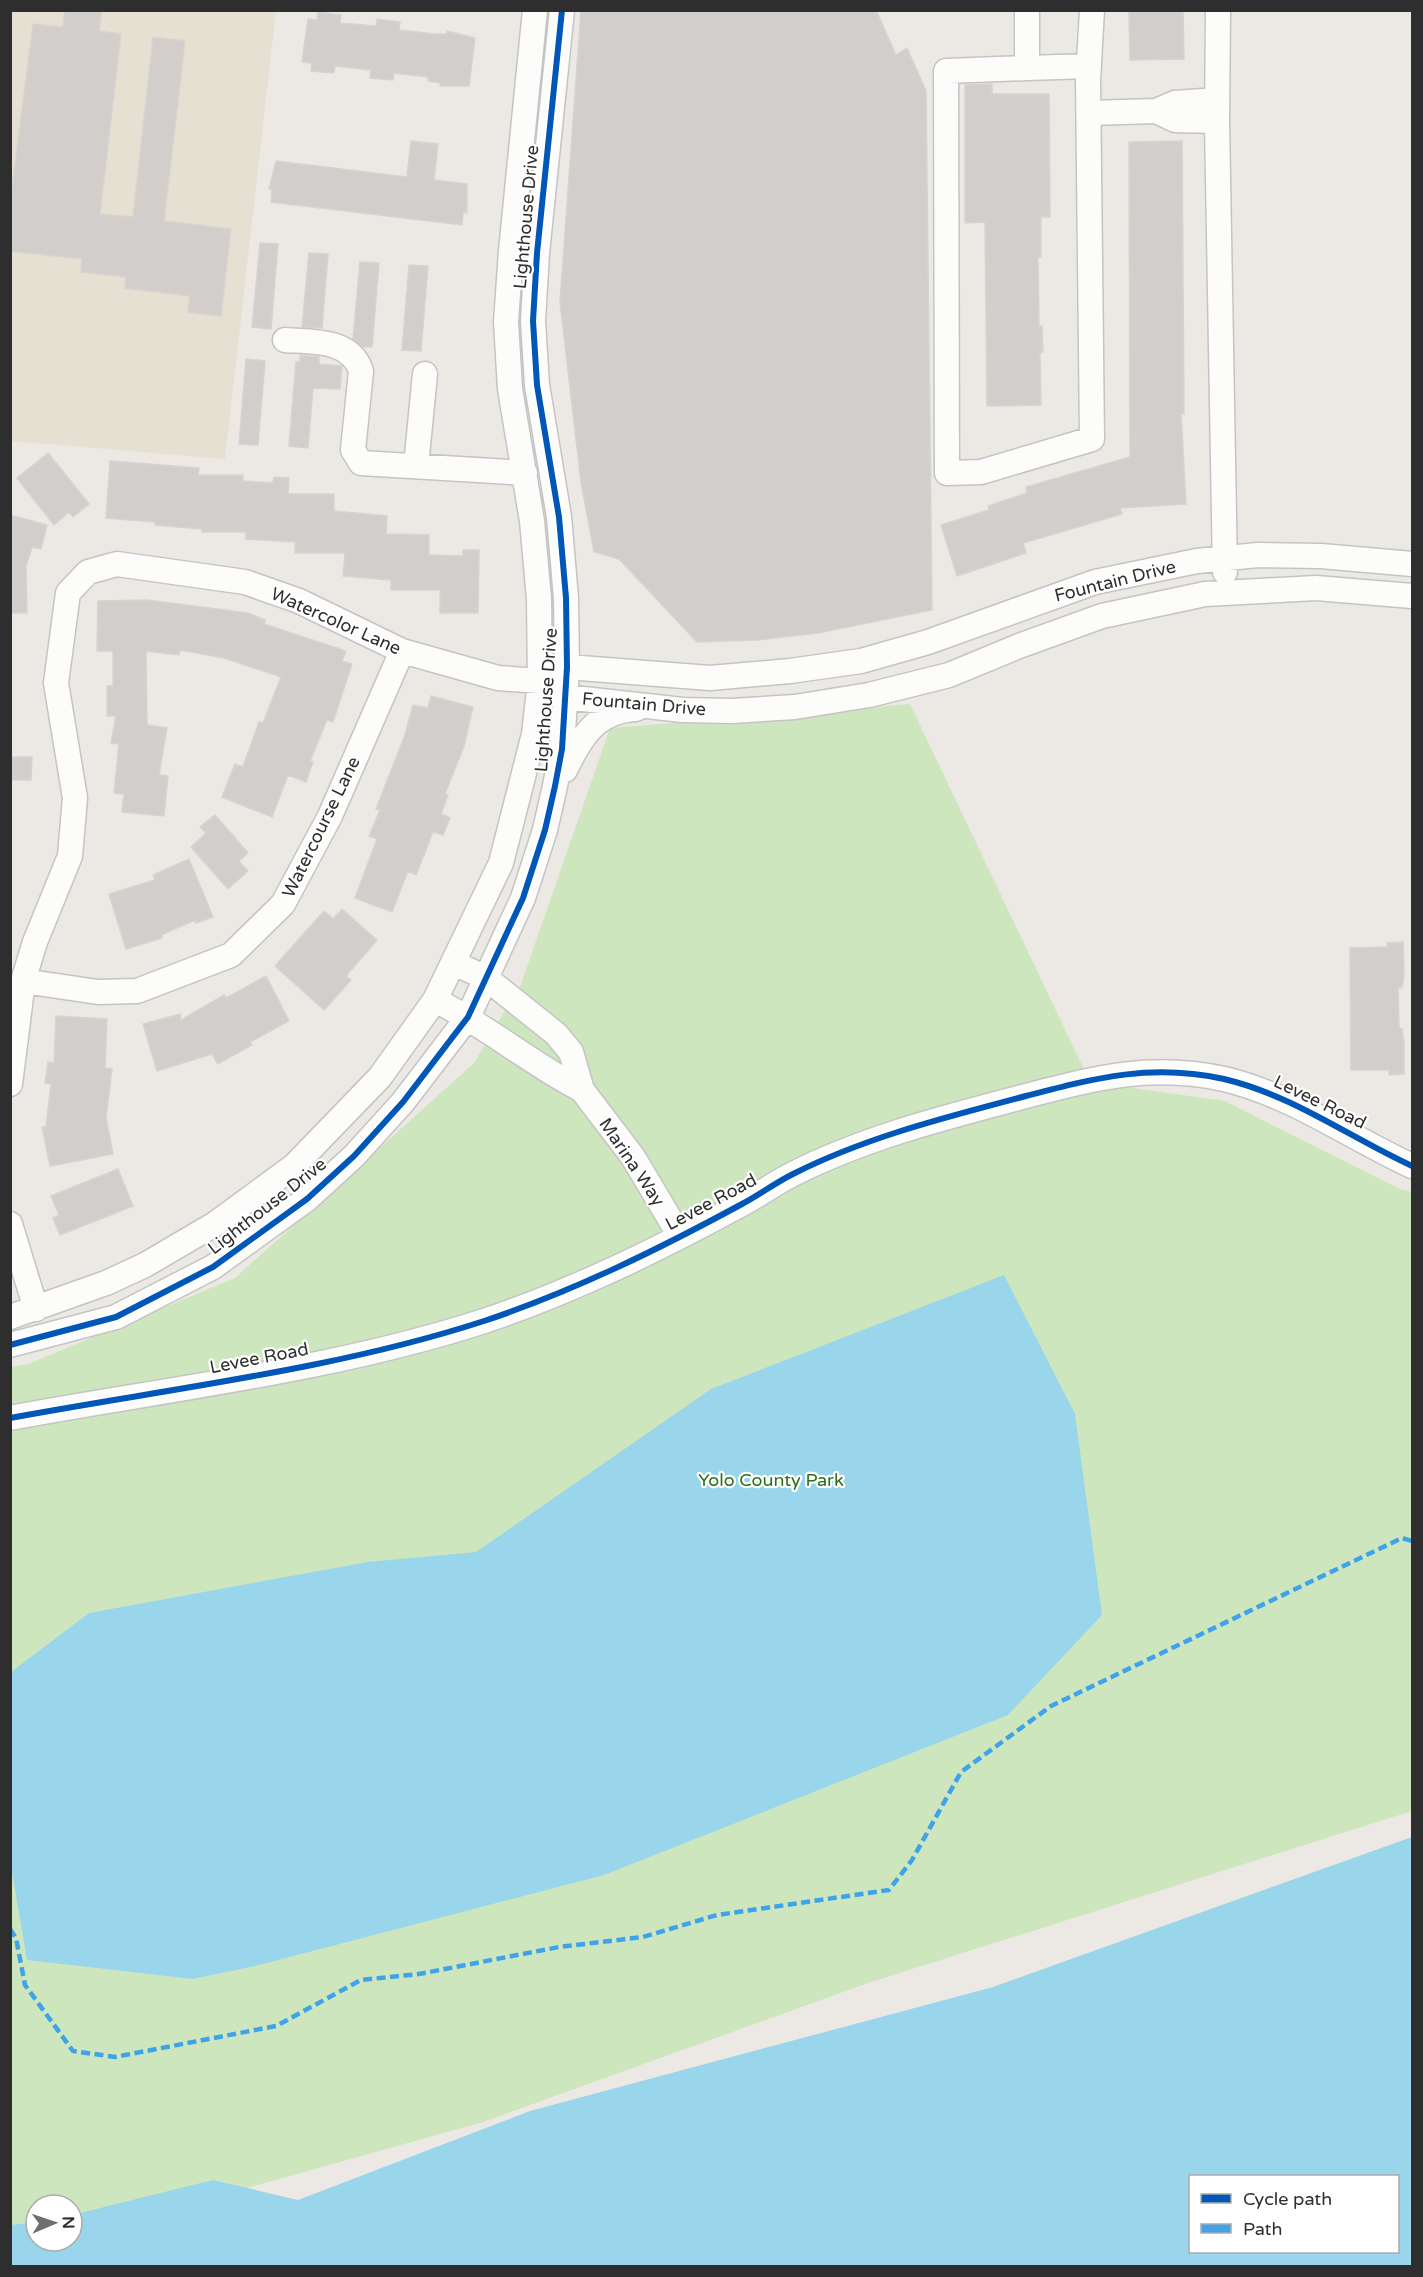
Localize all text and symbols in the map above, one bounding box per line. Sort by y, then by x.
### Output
street label: Lighthouse Drive [509,144,543,290]
street label: Fountain Drive [1052,555,1178,607]
street label: Watercolor Lane [268,582,404,660]
street label: Lighthouse Drive [530,627,562,773]
street label: Fountain Drive [581,688,707,720]
street label: Watercourse Lane [277,753,365,901]
street label: Levee Road [1270,1070,1370,1134]
street label: Marina Way [594,1114,670,1211]
street label: Lighthouse Drive [203,1153,331,1259]
street label: Levee Road [662,1169,760,1235]
street label: Levee Road [208,1338,310,1378]
park label: Yolo County Park [698,1469,844,1491]
legend [1189,2175,1399,2253]
text: Cycle path [1243,2188,1332,2210]
north arrow [24,2193,84,2253]
text: N [58,2216,78,2229]
text: Path [1243,2218,1282,2240]

